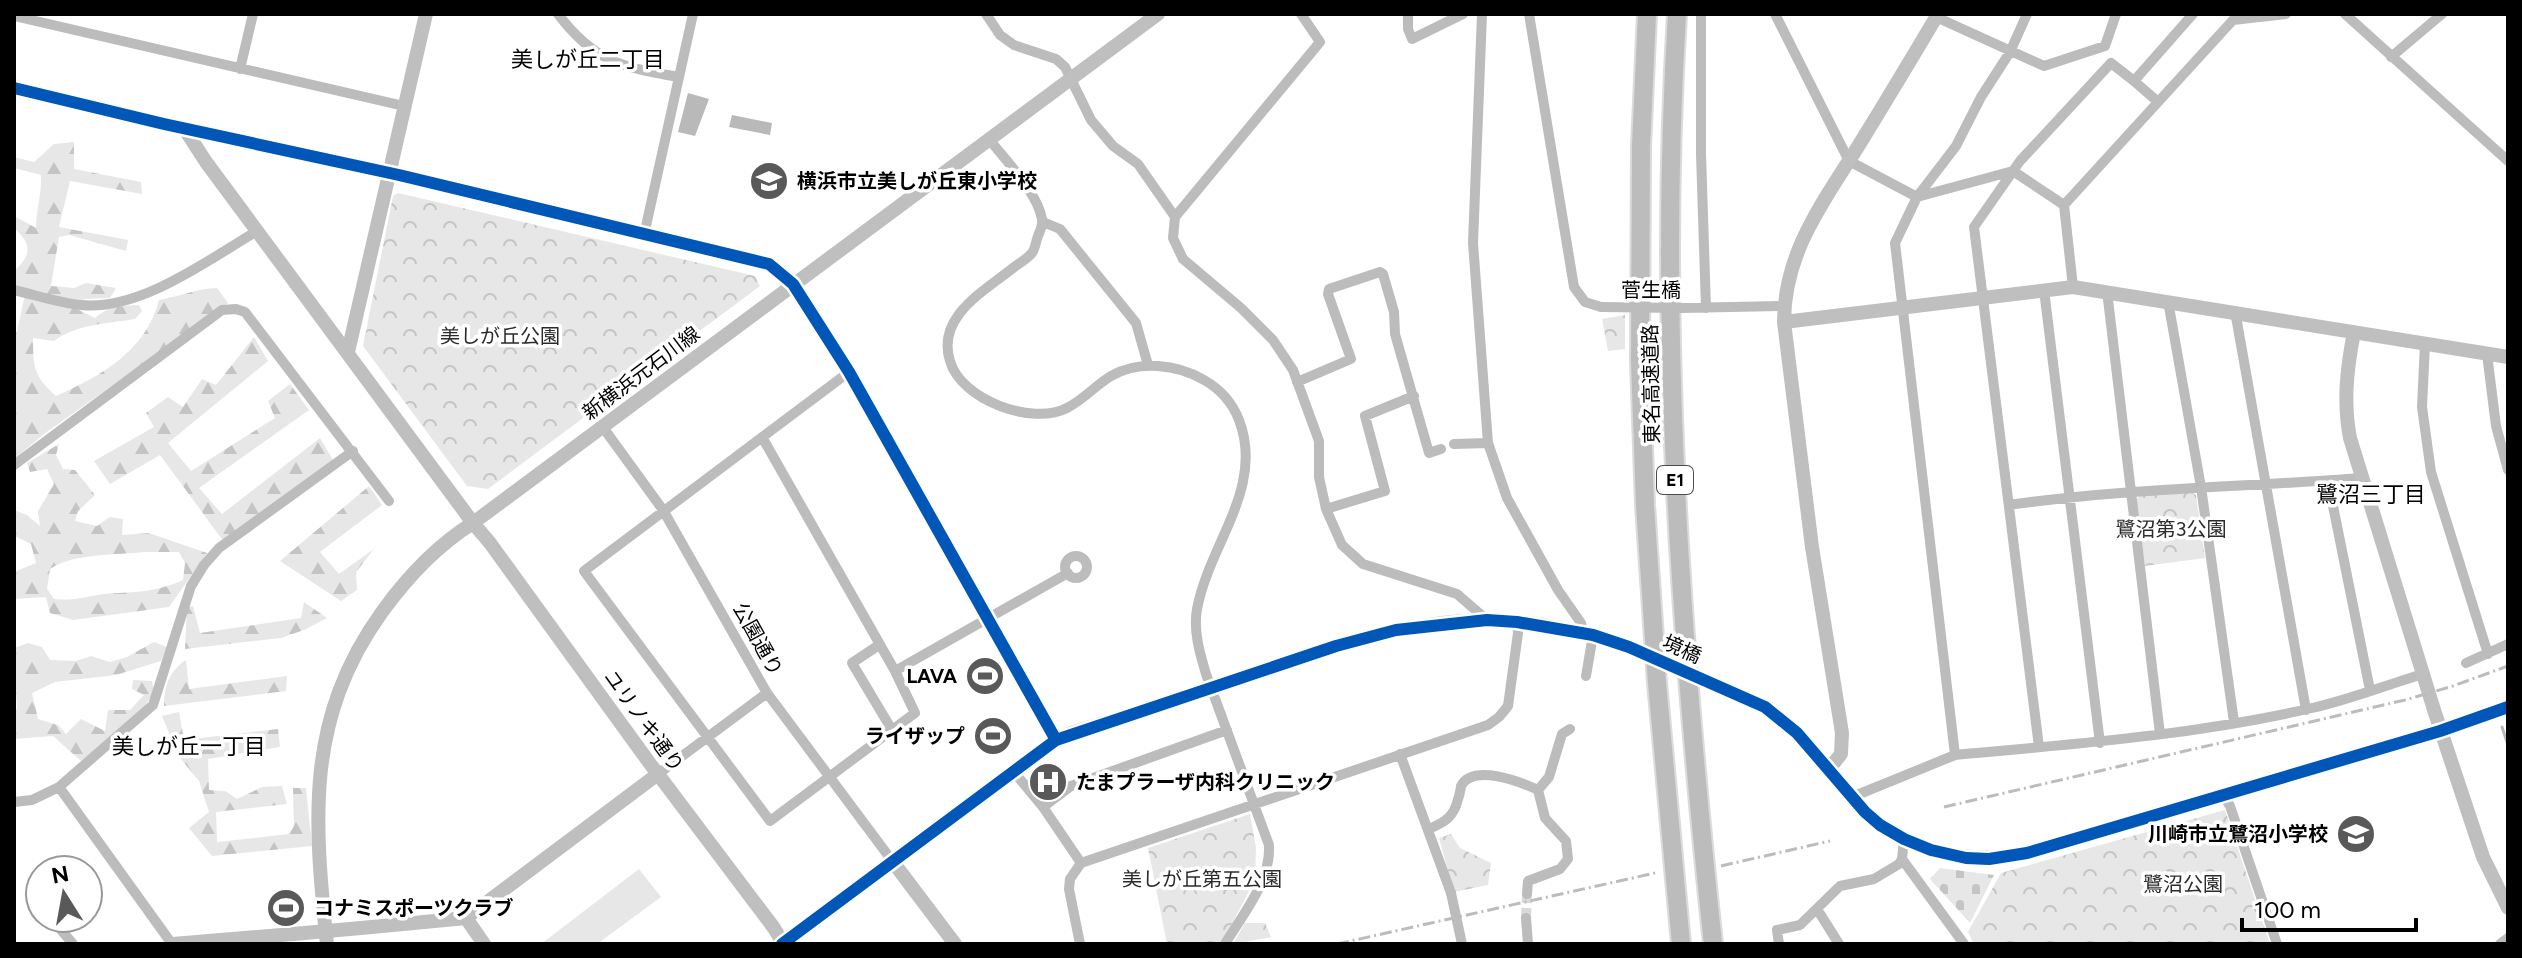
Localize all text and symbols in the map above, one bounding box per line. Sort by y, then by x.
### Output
district label: 美しが丘二丁目 [511,46,665,73]
school or university icon: 横浜市立美しが丘東小学校 [748,160,790,202]
place label: 横浜市立美しが丘東小学校 [797,169,1037,193]
street label: 菅生橋 [1621,278,1681,302]
street label: 新横浜元石川線 [578,321,704,425]
park label: 美しが丘公園 [440,324,560,348]
street label: 東名高速道路 [1638,324,1664,444]
road number: E1 [1657,466,1693,494]
district label: 鷺沼三丁目 [2316,481,2426,508]
park label: 鷺沼第3公園 [2116,517,2226,541]
street label: 公園通り [728,598,788,680]
street label: 境橋 [1659,630,1705,668]
sports icon: LAVA [964,655,1006,697]
place label: LAVA [906,664,958,688]
street label: ユリノキ通り [599,665,689,777]
sports icon: ライザップ [972,715,1014,757]
place label: ライザップ [865,724,965,748]
district label: 美しが丘一丁目 [112,733,266,760]
hospital icon: たまプラーザ内科クリニック [1027,761,1069,803]
place label: たまプラーザ内科クリニック [1076,770,1335,794]
school or university icon: 川崎市立鷺沼小学校 [2335,813,2377,855]
place label: 川崎市立鷺沼小学校 [2148,822,2328,846]
north arrow [24,854,104,934]
text: N [49,860,71,890]
park label: 美しが丘第五公園 [1122,867,1282,891]
park label: 鷺沼公園 [2143,872,2223,896]
scale bar [2242,882,2416,932]
sports icon: コナミスポーツクラブ [265,887,307,929]
text: 100 m [2254,895,2321,924]
place label: コナミスポーツクラブ [314,896,514,920]

